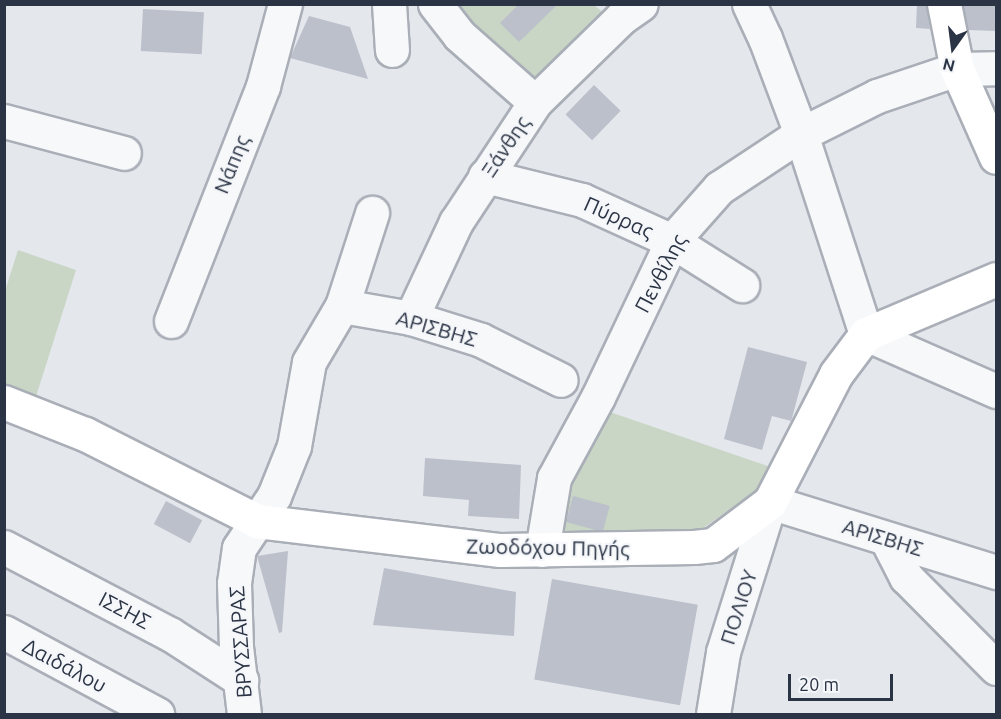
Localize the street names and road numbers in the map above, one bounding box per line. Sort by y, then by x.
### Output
street label: Ξάνθης [475,111,535,181]
street label: Νάπης [208,131,254,197]
street label: Πύρρας [580,191,658,243]
street label: Πενθίλης [629,229,691,317]
street label: ΑΡΙΣΒΗΣ [394,304,480,352]
street label: ΑΡΙΣΒΗΣ [840,513,926,561]
street label: Ζωοδόχου Πηγής [466,533,630,561]
street label: ΠΟΛΙΟΥ [714,566,762,648]
street label: ΒΡΥΣΣΑΡΑΣ [224,585,256,699]
street label: ΙΣΣΗΣ [95,586,155,634]
street label: Δαιδάλου [19,632,111,698]

